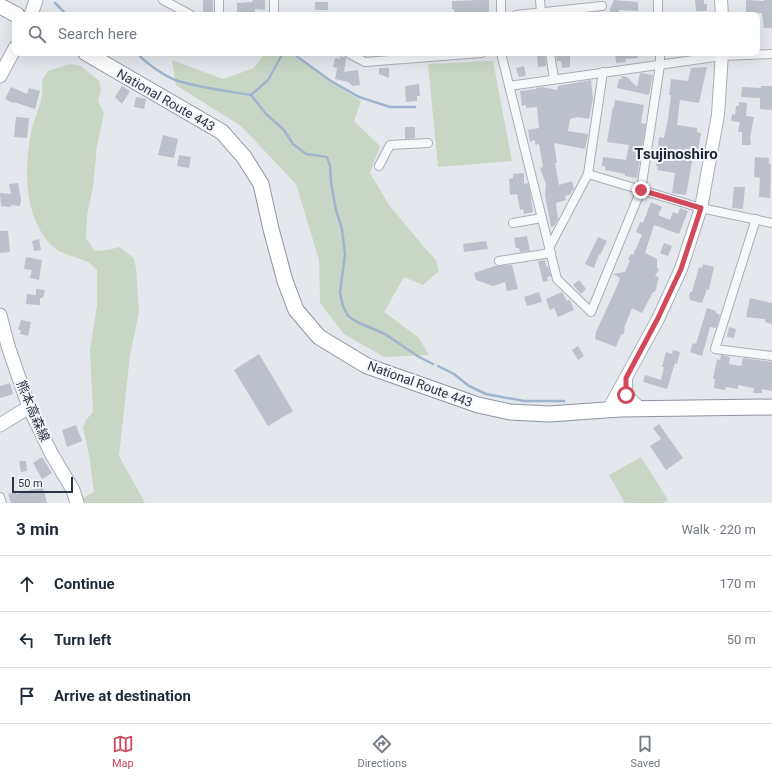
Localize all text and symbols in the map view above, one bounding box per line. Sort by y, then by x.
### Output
search box [12,12,760,56]
icon: search [26,23,48,45]
text: Search here [58,25,137,43]
street label: National Route 443 [114,66,218,134]
district label: Tsujinoshiro [634,145,718,163]
route end [632,181,650,199]
street label: National Route 443 [365,358,475,410]
street label: 熊本高森線 [13,378,53,444]
route start [617,386,635,404]
scale bar [12,475,73,494]
text: 50 m [18,477,43,490]
text: 3 min [16,519,59,539]
text: Walk · 220 m [681,522,756,537]
icon: ahead [16,573,38,595]
text: Continue [54,575,115,593]
text: 170 m [719,576,756,591]
icon: left [16,629,38,651]
text: Turn left [54,631,111,649]
text: 50 m [727,632,756,647]
icon: arrive [16,685,38,707]
text: Arrive at destination [54,687,191,705]
tab: Map [112,733,134,770]
tab: Directions [357,733,407,770]
tab: Saved [630,733,660,770]

